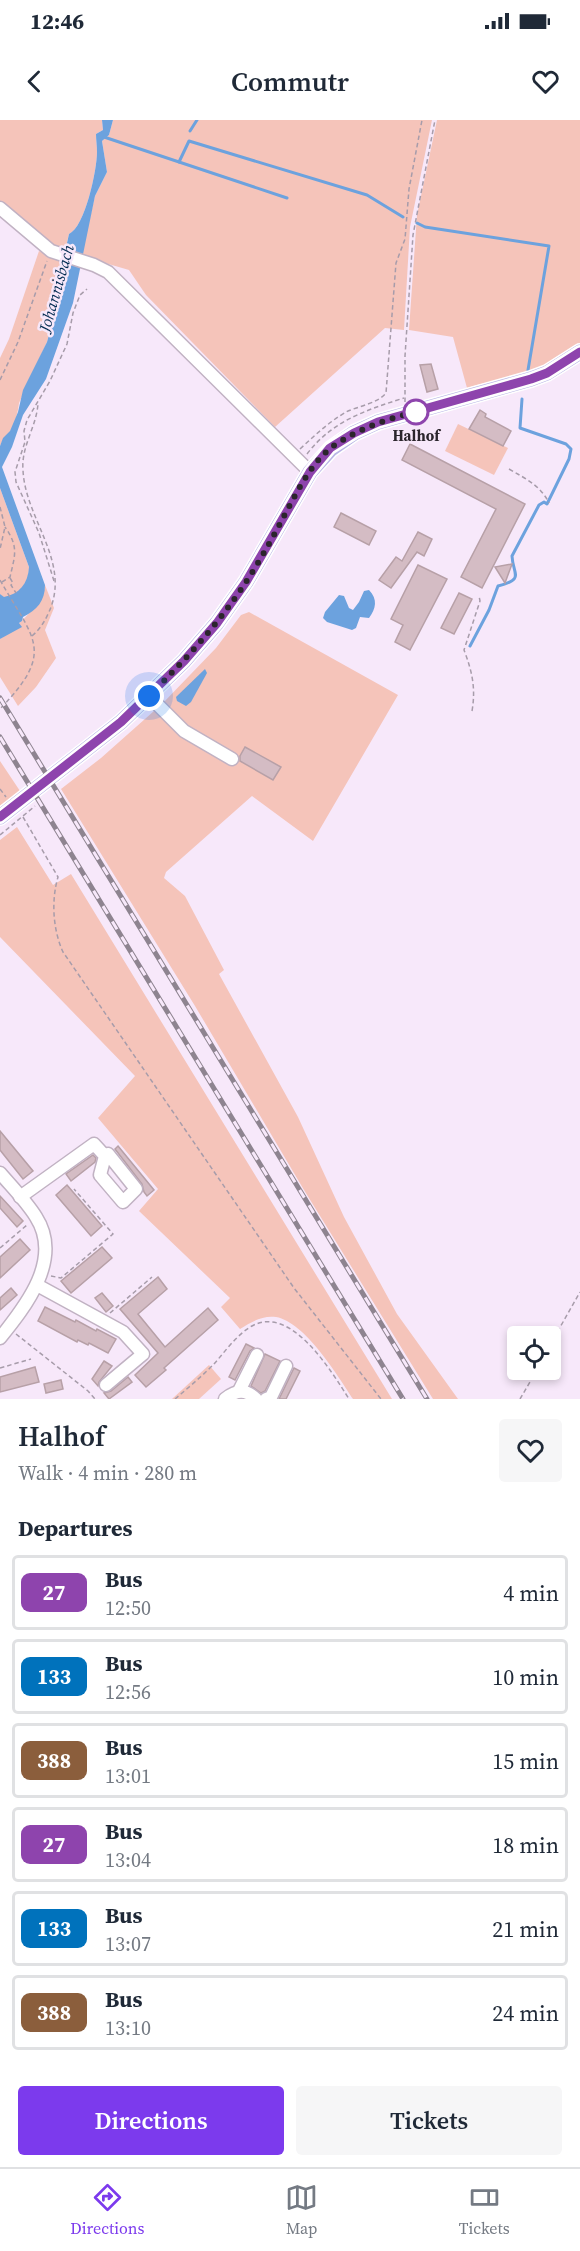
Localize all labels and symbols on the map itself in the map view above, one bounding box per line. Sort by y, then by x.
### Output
water label: Johannisbach [33,242,79,336]
marker: Halhof [403,399,429,425]
place label: Halhof [392,425,441,446]
your location [134,681,164,711]

